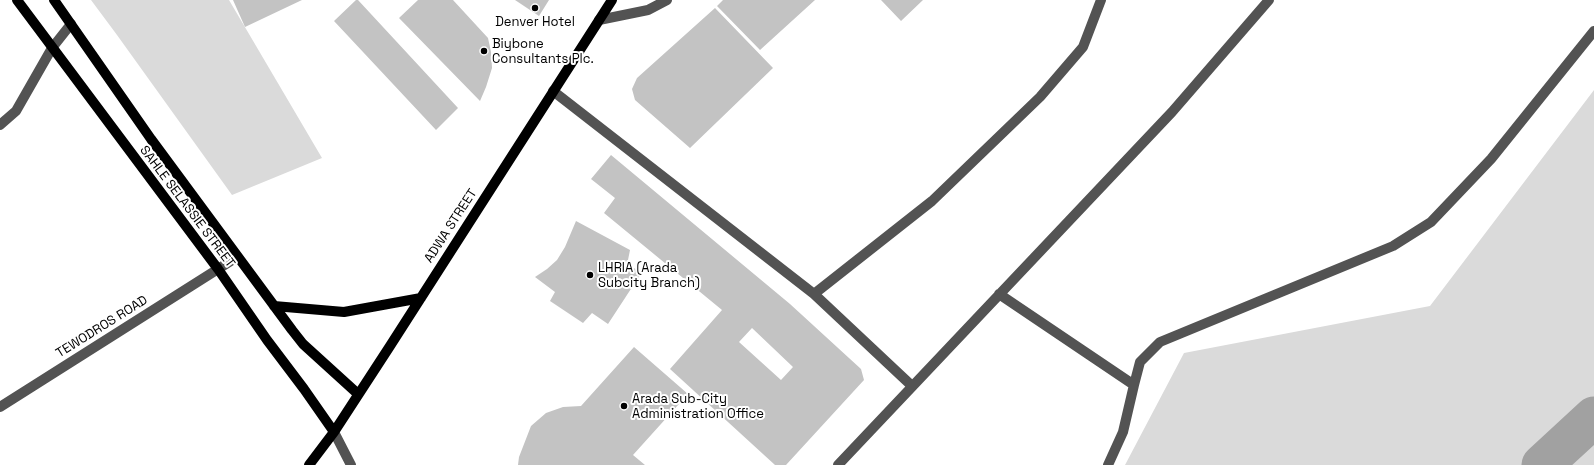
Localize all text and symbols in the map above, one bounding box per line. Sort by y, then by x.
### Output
marker: Denver Hotel [530,3,540,13]
place label: Denver Hotel [495,14,575,30]
place label: Biybone Consultants Plc. [492,36,594,67]
marker: Biybone Consultants Plc. [479,46,489,56]
street label: SAHLE SELASSIE STREET [136,143,238,271]
street label: ADWA STREET [421,186,481,266]
place label: LHRIA (Arada Subcity Branch) [598,260,700,291]
marker: LHRIA (Arada Subcity Branch) [585,270,595,280]
street label: TEWODROS ROAD [53,293,151,361]
place label: Arada Sub-City Administration Office [632,391,764,422]
marker: Arada Sub-City Administration Office [619,401,629,411]

